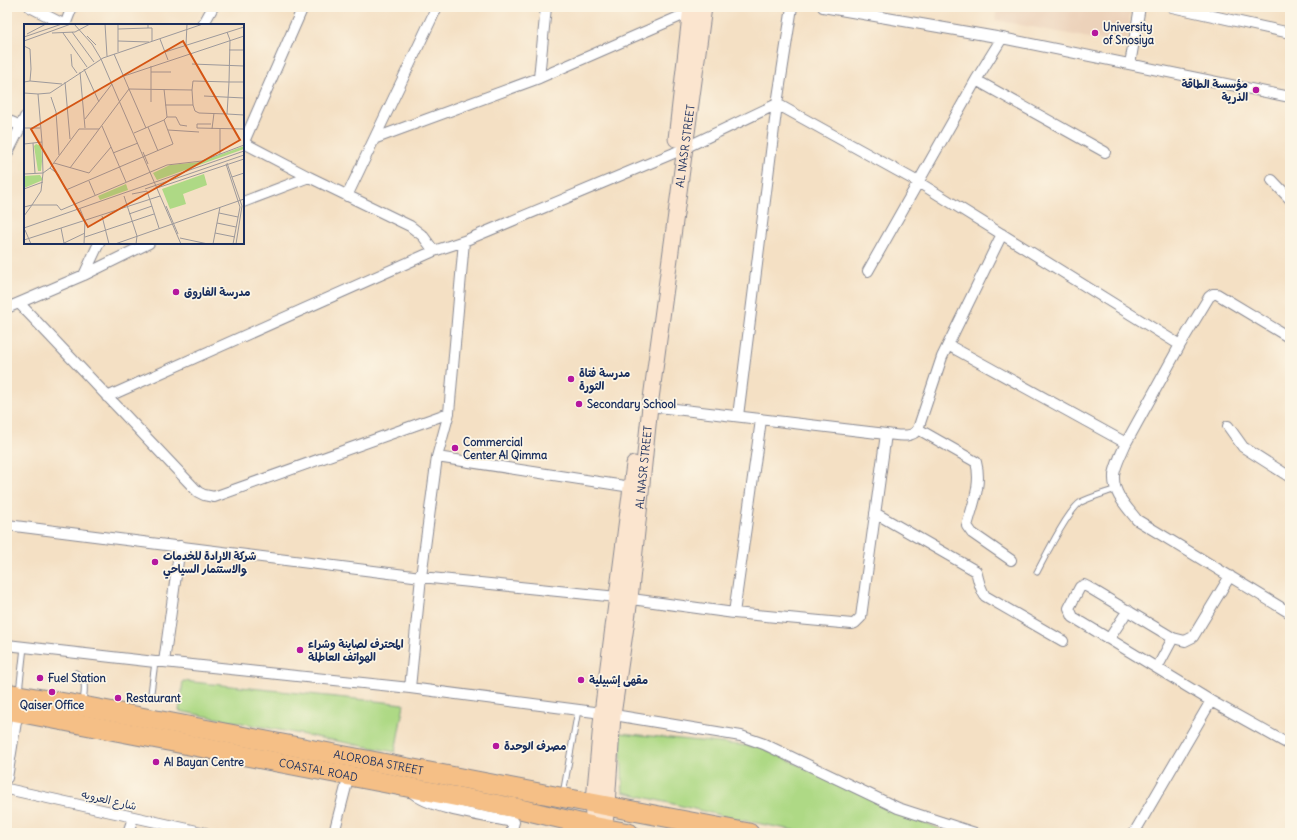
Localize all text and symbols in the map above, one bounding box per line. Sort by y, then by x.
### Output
place label: University of Snosiya [1103,20,1155,48]
inset map [24,24,244,244]
marker: University of Snosiya [1090,28,1100,38]
place label: مؤسسة الطاقة الذرية [1182,77,1248,104]
marker: مؤسسة الطاقة الذرية [1251,85,1261,95]
street label: AL NASR STREET [673,103,698,188]
place label: مدرسة الفاروق [184,285,251,300]
marker: مدرسة الفاروق [171,287,181,297]
place label: مدرسة فتاة الثورة [579,366,630,394]
marker: مدرسة فتاة الثورة [566,374,576,384]
place label: Secondary School [587,397,676,412]
marker: Secondary School [574,399,584,409]
street label: AL NASR STREET [632,425,655,510]
place label: Commercial Center Al Qimma [463,435,548,462]
marker: Commercial Center Al Qimma [450,443,460,453]
place label: شركة الارادة للخدمات والاستثمار السياحي [163,549,256,579]
marker: شركة الارادة للخدمات والاستثمار السياحي [150,557,160,567]
place label: المحترف لصاينة وشراء الهواتف العاطلة [308,637,404,665]
marker: المحترف لصاينة وشراء الهواتف العاطلة [295,645,305,655]
place label: Fuel Station [48,671,106,685]
marker: Fuel Station [35,673,45,683]
place label: مقهى إشبيلية [589,673,648,688]
marker: مقهى إشبيلية [576,675,586,685]
marker: Qaiser Office [47,687,57,697]
place label: Restaurant [126,691,181,705]
marker: Restaurant [113,693,123,703]
place label: Qaiser Office [20,698,84,712]
place label: مصرف الوحدة [504,739,566,754]
marker: مصرف الوحدة [491,741,501,751]
street label: ALOROBA STREET [333,747,425,778]
place label: Al Bayan Centre [164,755,244,770]
street label: COASTAL ROAD [278,755,359,784]
marker: Al Bayan Centre [151,757,161,767]
street label: شارع العروبه [80,787,138,815]

